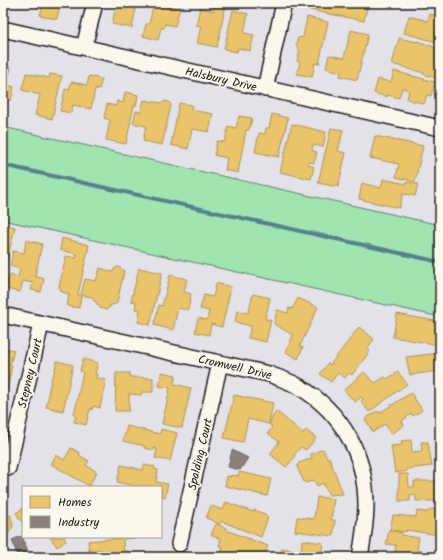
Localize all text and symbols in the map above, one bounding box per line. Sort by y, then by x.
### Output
street label: Halsbury Drive [183,62,259,97]
street label: Stepney Court [13,336,48,410]
street label: Cromwell Drive [196,350,274,385]
street label: Spalding Court [183,416,218,492]
legend [22,486,162,538]
text: Homes [58,493,92,512]
text: Industry [58,513,100,532]

